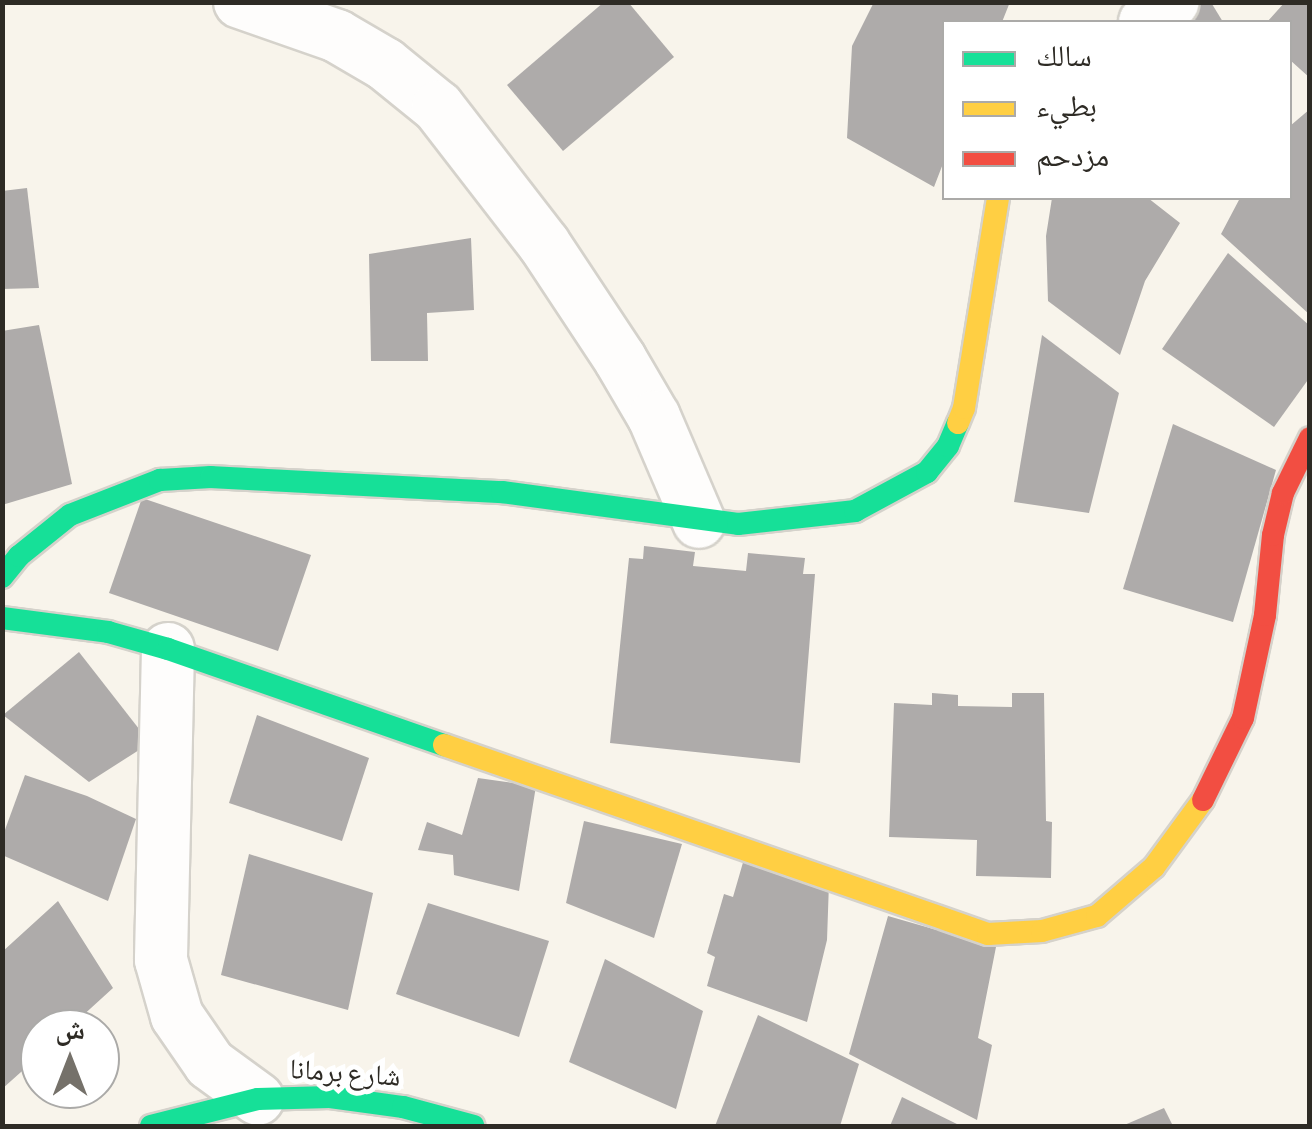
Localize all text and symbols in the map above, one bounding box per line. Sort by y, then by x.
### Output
legend [942,20,1292,200]
text: سالك [1036,39,1092,75]
text: بطيء [1036,89,1097,125]
text: مزدحم [1036,139,1109,175]
north arrow [20,1009,120,1109]
text: ش [55,1014,85,1047]
street label: شارع برمانا [288,1053,402,1095]

